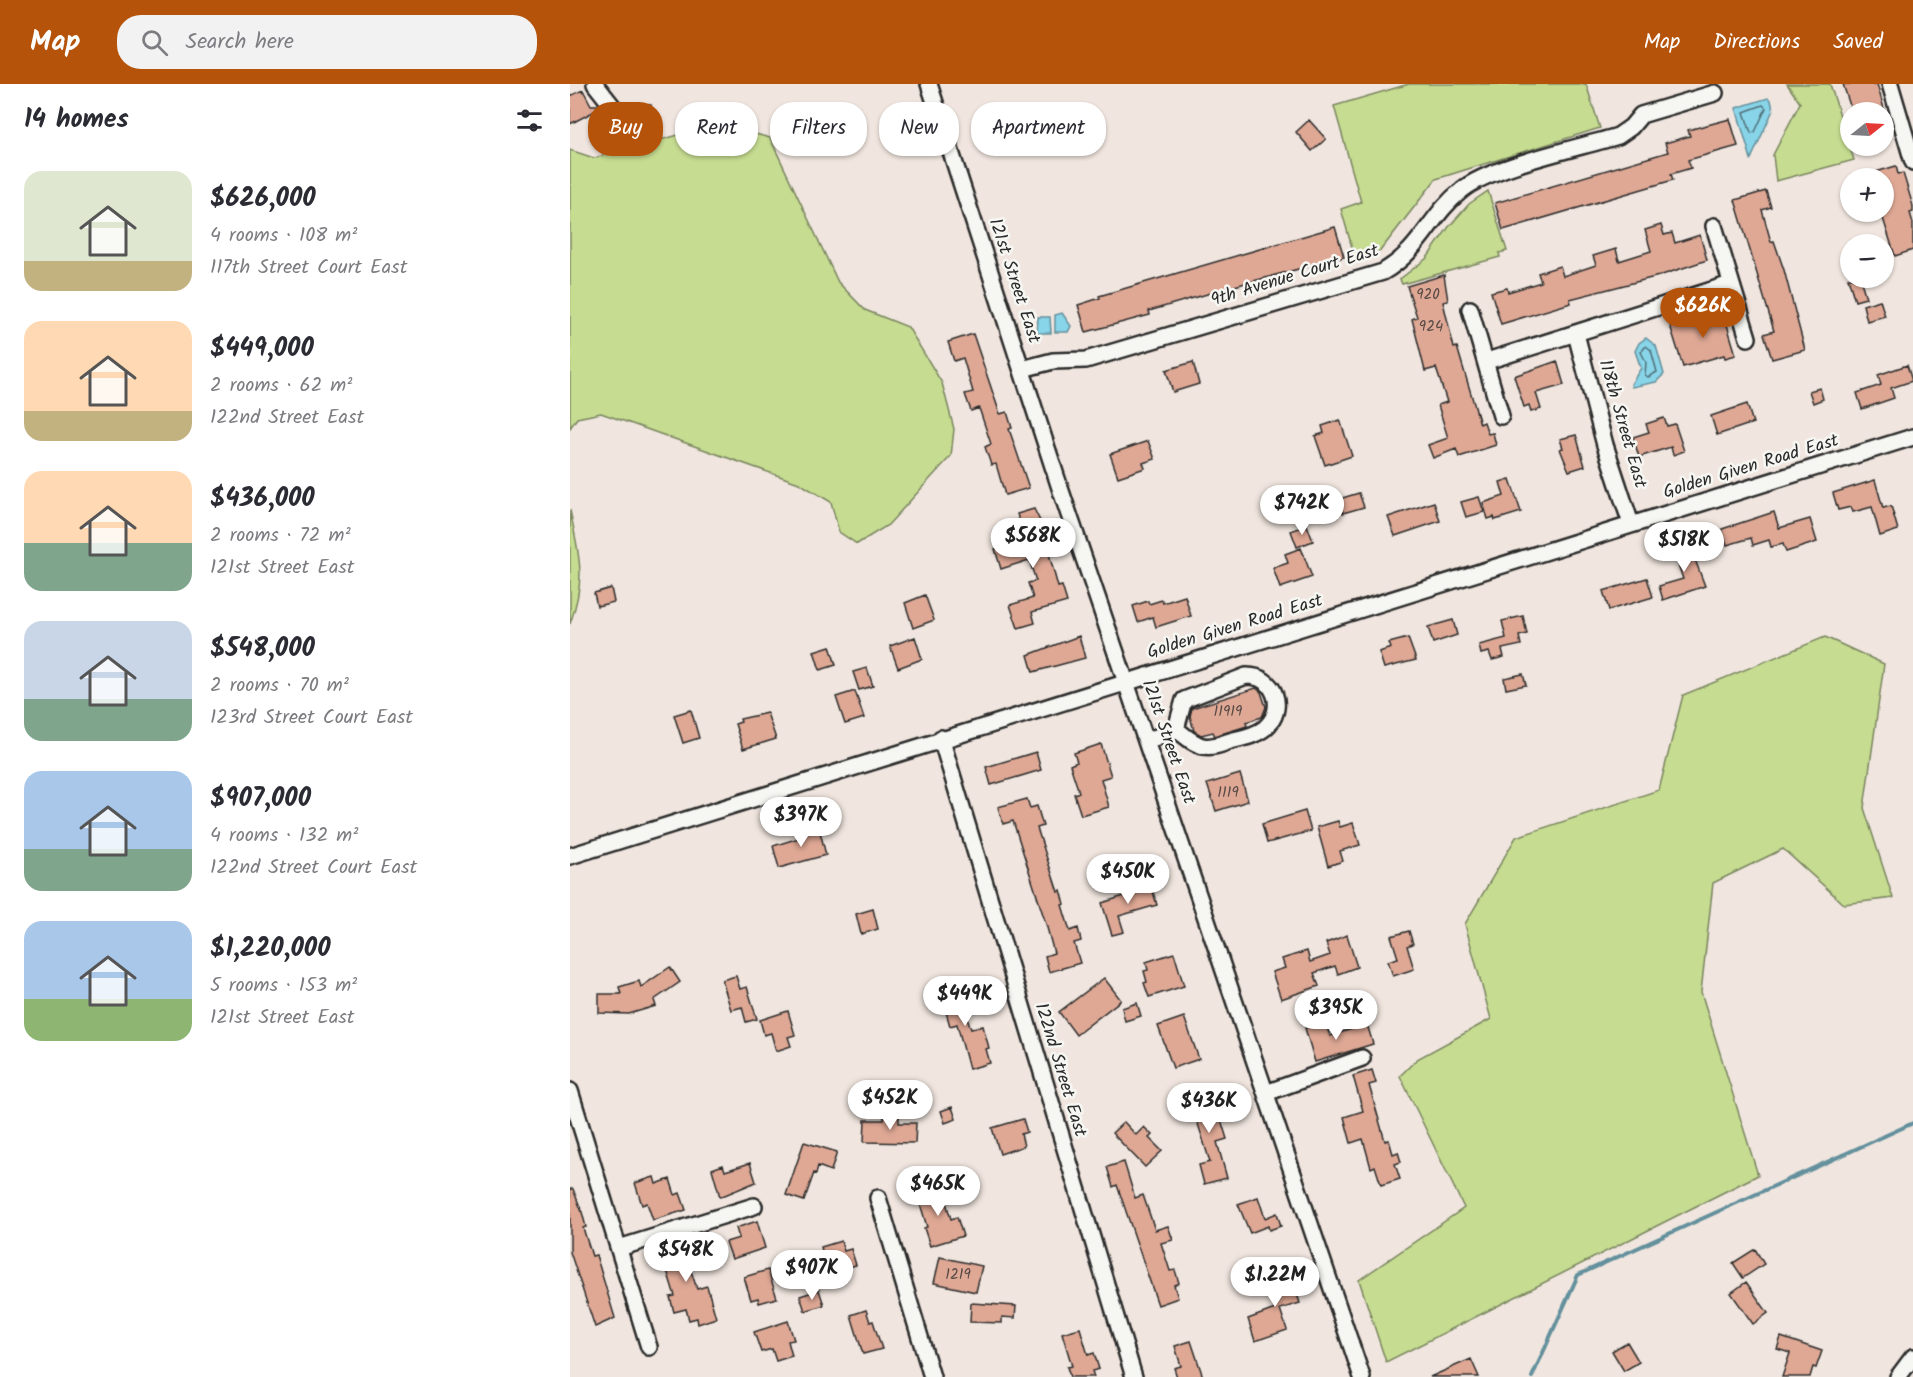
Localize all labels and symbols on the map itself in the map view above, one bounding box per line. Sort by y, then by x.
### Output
north arrow [1840,102,1894,156]
street label: 121st Street East [980,215,1048,348]
street label: 9th Avenue Court East [1207,236,1384,315]
house number: 920 [1416,283,1440,307]
pin: $626K [1661,288,1745,339]
house number: 924 [1419,315,1443,339]
street label: 118th Street East [1590,356,1654,493]
street label: Golden Given Road East [1660,426,1843,507]
pin: $742K [1260,485,1344,536]
pin: $568K [991,518,1075,569]
pin: $518K [1642,522,1726,573]
street label: Golden Given Road East [1144,586,1327,667]
street label: 121st Street East [1133,676,1203,809]
house number: 11919 [1214,700,1243,724]
house number: 1119 [1217,781,1239,805]
pin: $397K [759,797,843,848]
pin: $450K [1086,854,1170,905]
pin: $449K [923,976,1007,1027]
pin: $395K [1294,990,1378,1041]
street label: 122nd Street East [1026,999,1094,1142]
pin: $452K [848,1080,932,1131]
pin: $436K [1167,1083,1251,1134]
pin: $465K [896,1166,980,1217]
pin: $548K [644,1232,728,1283]
pin: $907K [770,1250,854,1301]
pin: $1.22M [1226,1257,1324,1308]
house number: 1219 [945,1263,971,1287]

